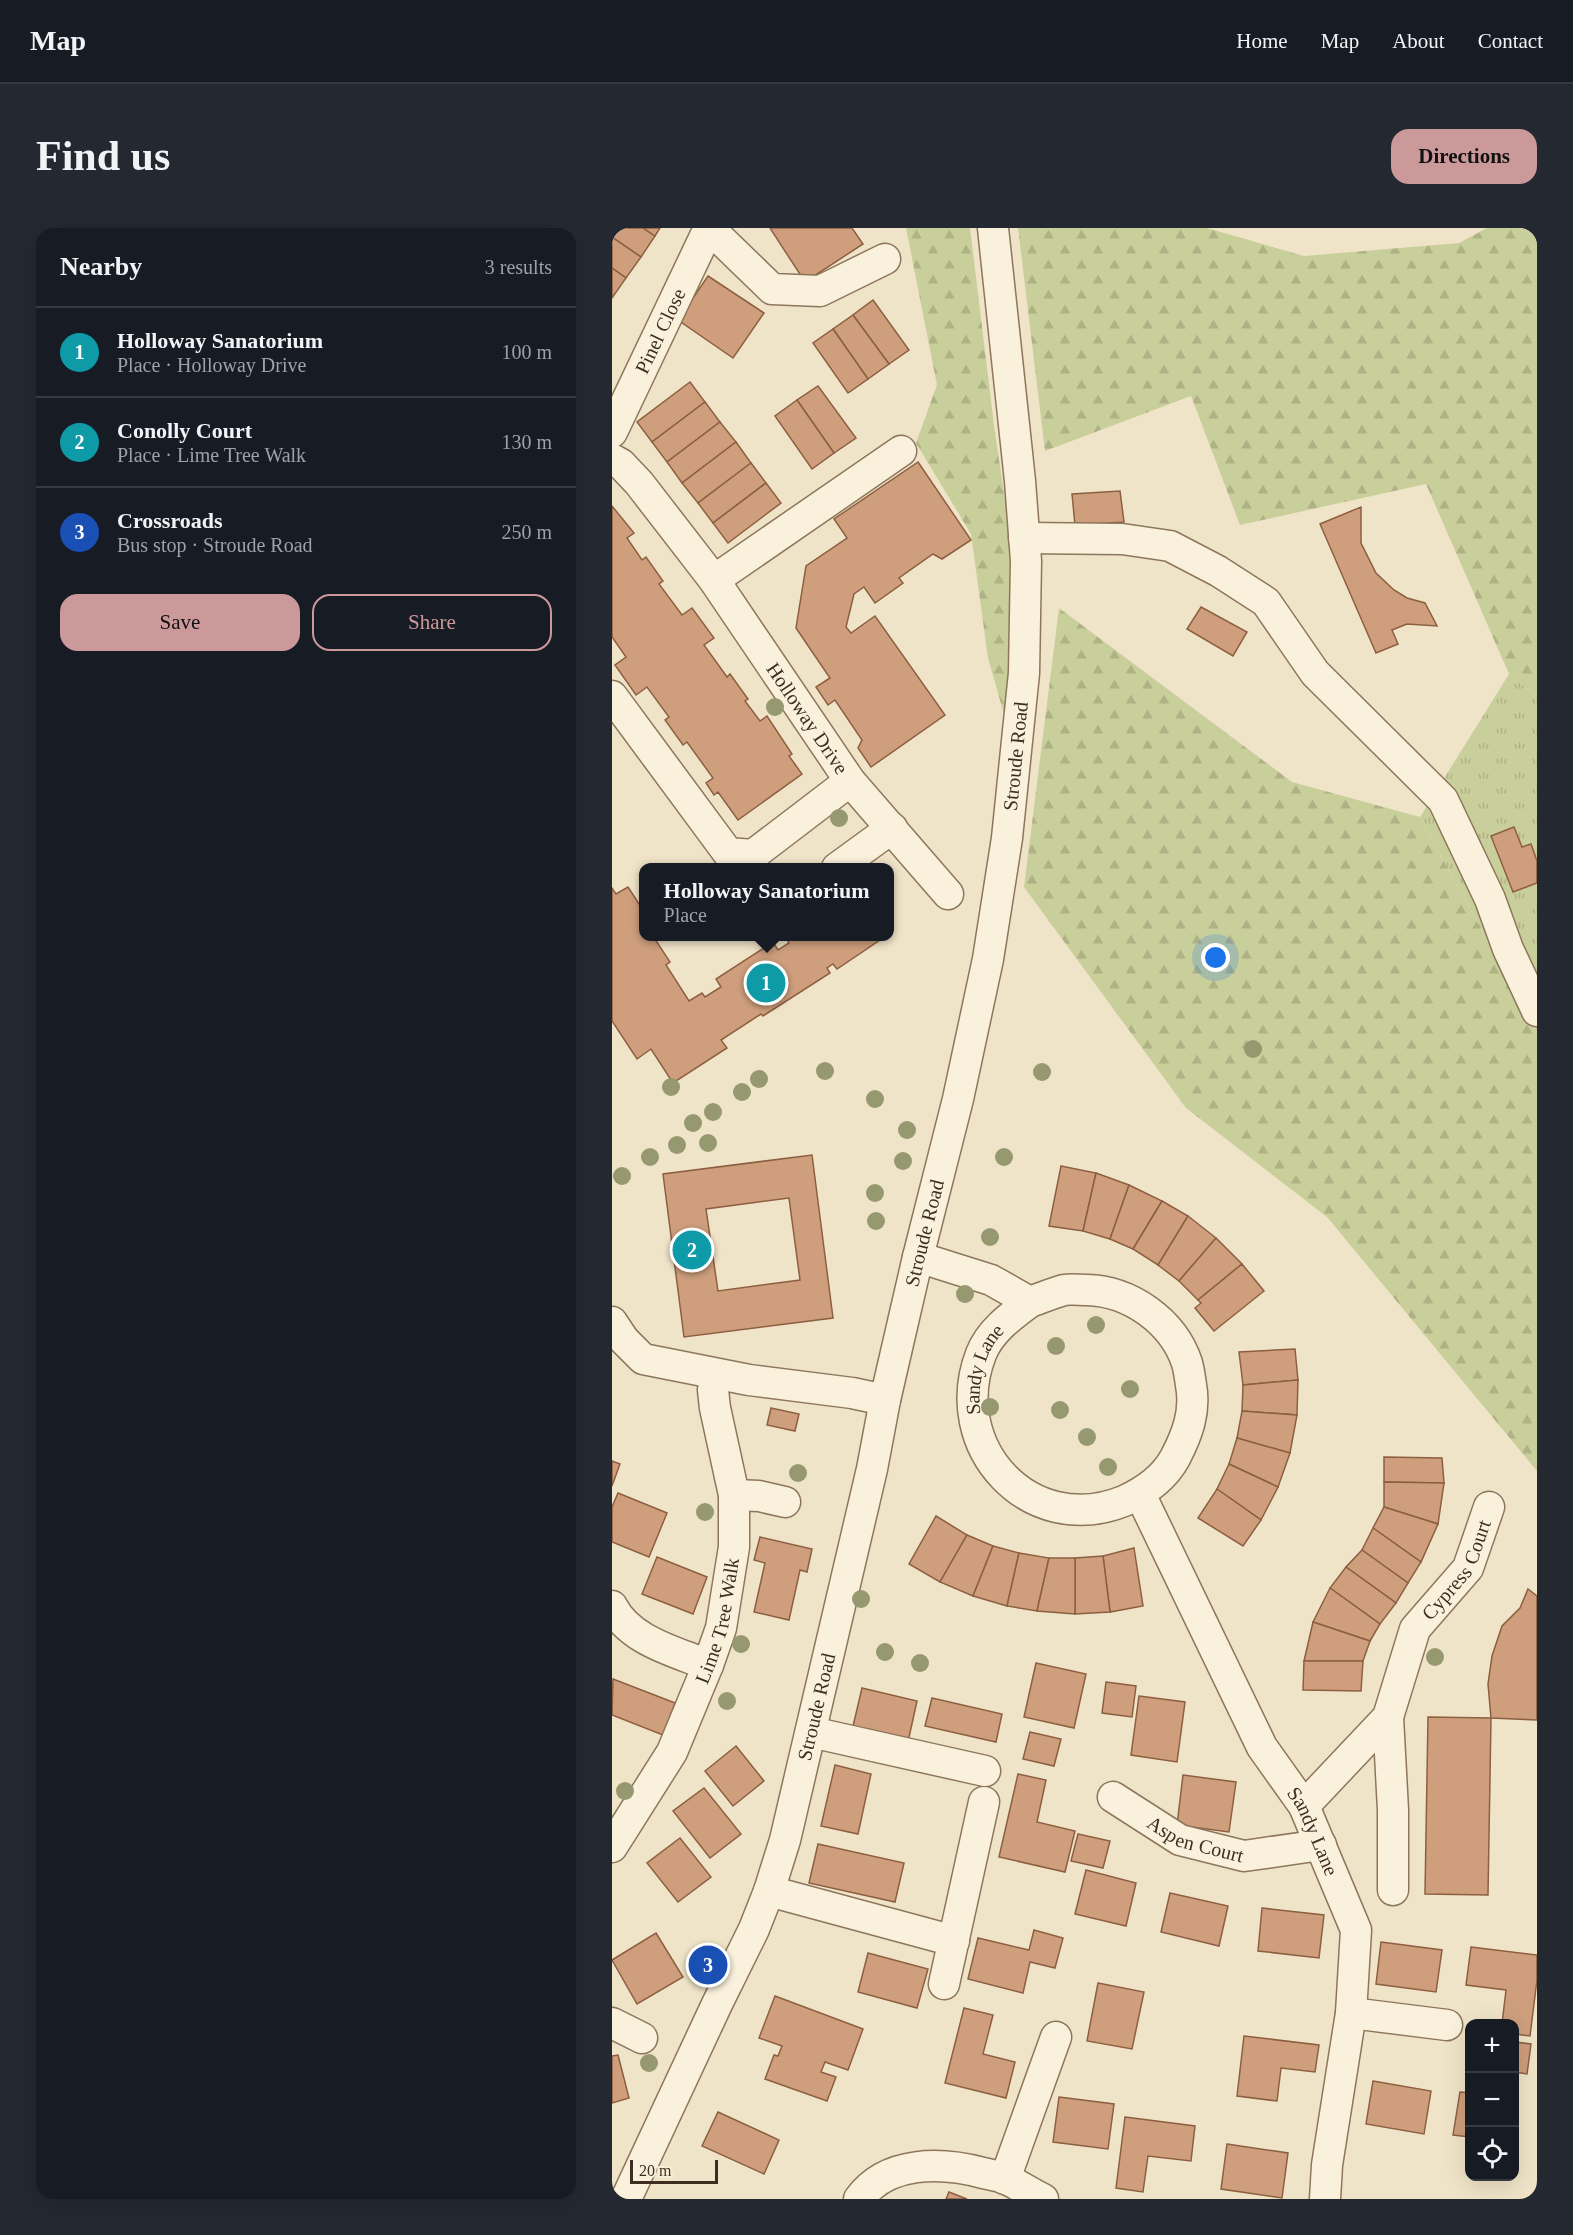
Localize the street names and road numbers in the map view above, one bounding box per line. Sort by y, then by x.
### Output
street label: Pinel Close [630,285,690,377]
street label: Holloway Drive [762,658,853,778]
street label: Stroude Road [999,701,1032,812]
street label: Stroude Road [901,1177,948,1289]
street label: Sandy Lane [962,1319,1008,1416]
street label: Cypress Court [1417,1516,1495,1624]
street label: Lime Tree Walk [691,1556,743,1687]
street label: Stroude Road [793,1651,839,1763]
street label: Sandy Lane [1283,1783,1343,1879]
street label: Aspen Court [1143,1811,1246,1867]

